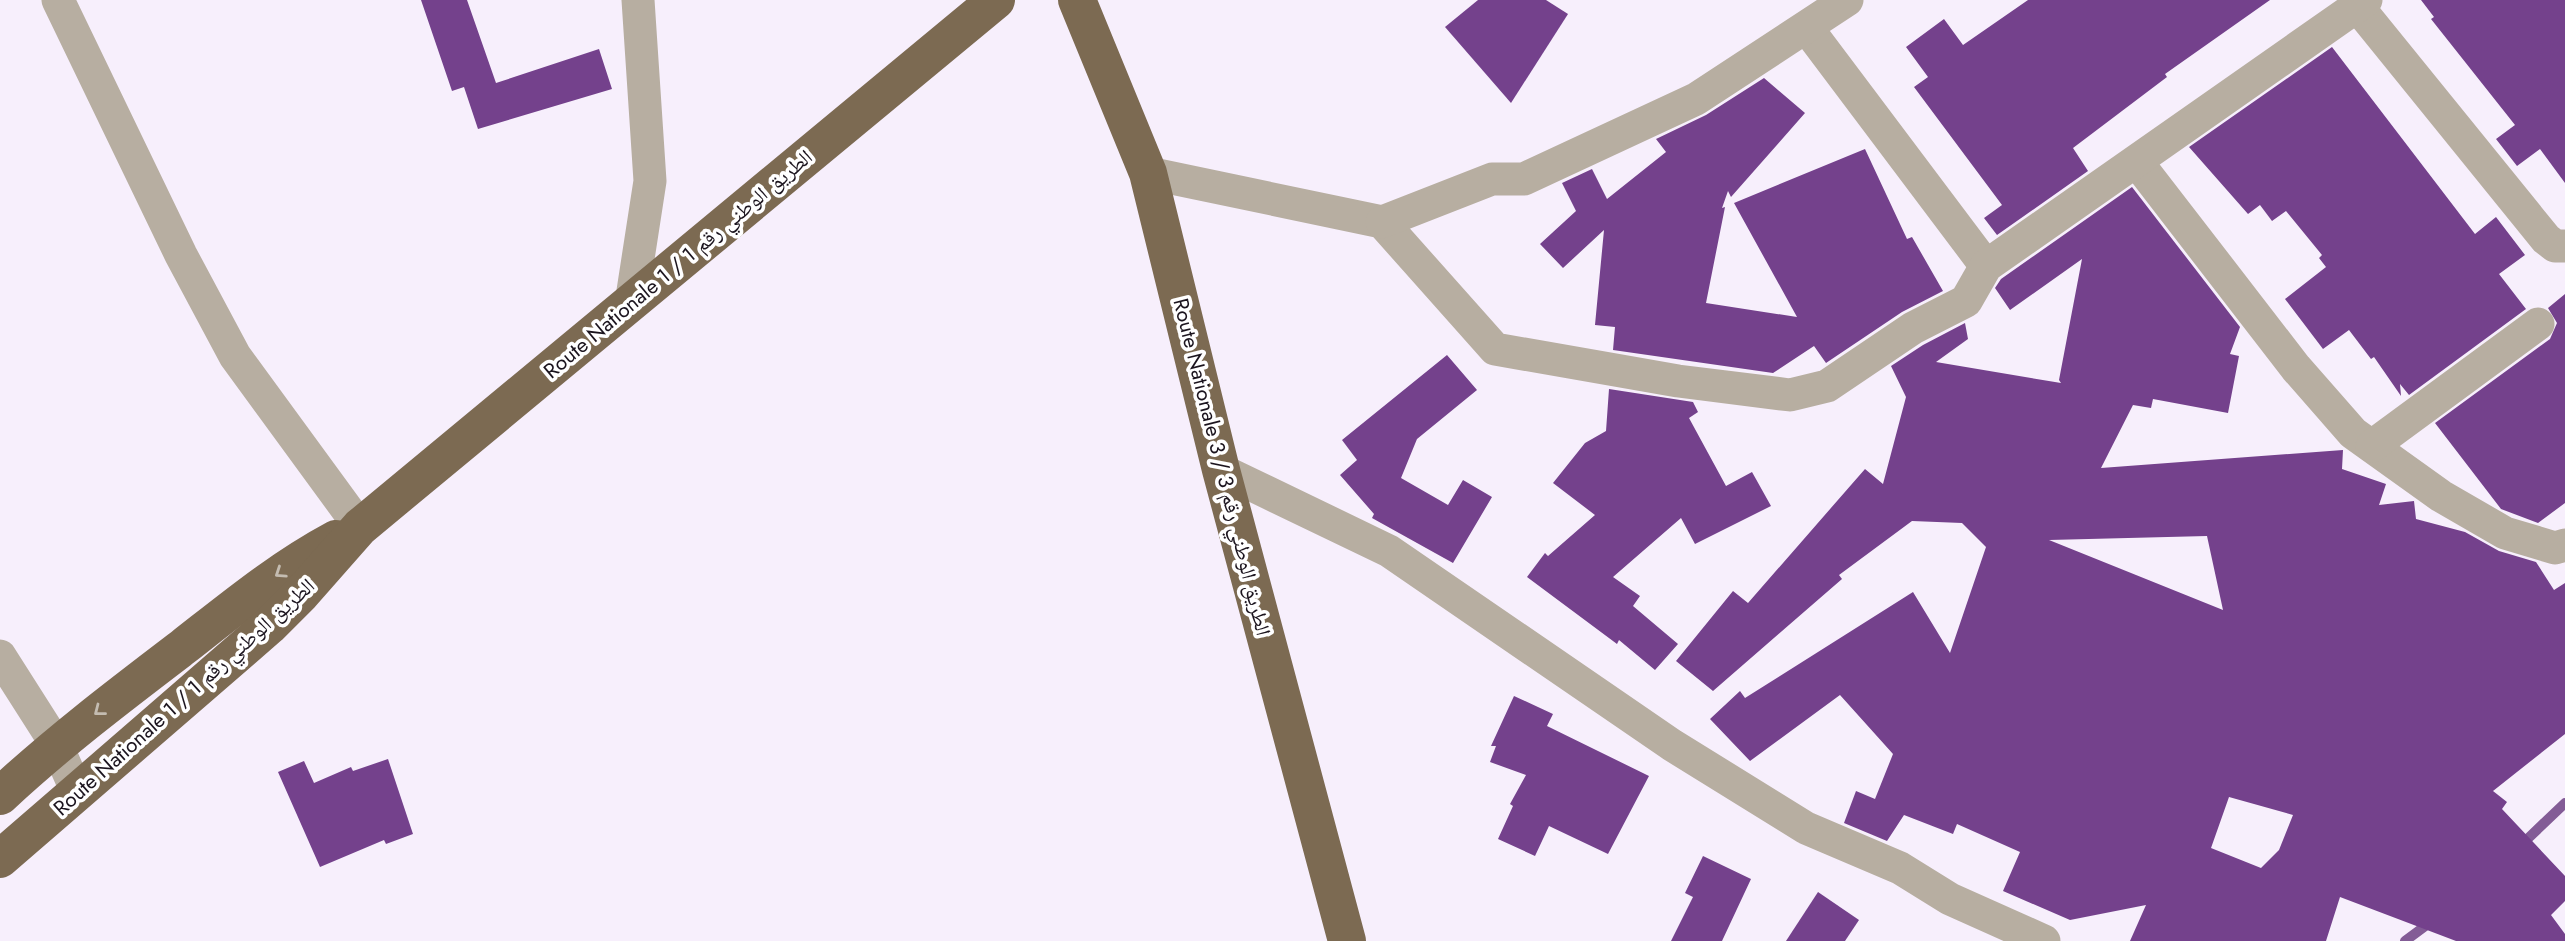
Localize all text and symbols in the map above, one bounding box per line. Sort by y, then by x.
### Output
street label: Route Nationale 1 / الطريق الوطني رقم 1 [537,142,820,387]
street label: Route Nationale 3 / الطريق الوطني رقم 3 [1164,295,1278,639]
one-way arrow [275,565,288,577]
street label: Route Nationale 1 / الطريق الوطني رقم 1 [47,571,322,824]
one-way arrow [94,703,107,716]

